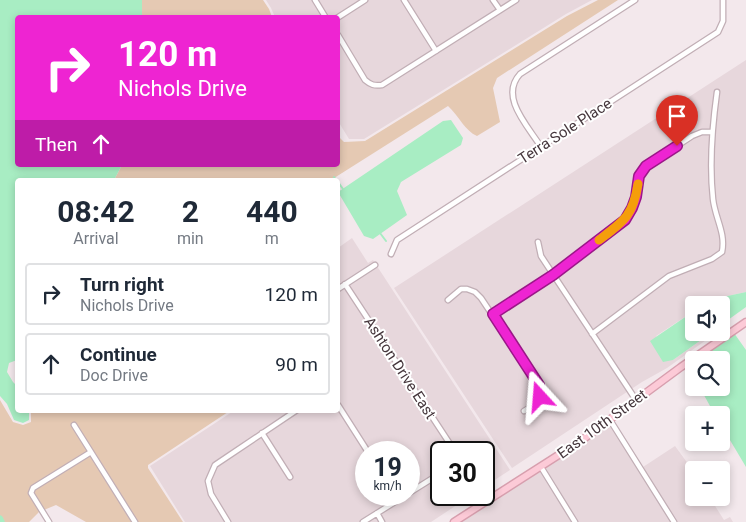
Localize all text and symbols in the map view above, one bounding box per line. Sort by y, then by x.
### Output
text: 120 m [118,34,217,75]
icon: right [35,35,100,100]
text: Nichols Drive [118,76,247,101]
street label: Terra Sole Place [515,94,615,168]
pin [656,95,698,146]
icon: arrive [663,102,691,130]
icon: ahead [87,130,115,158]
text: Then [35,133,77,156]
text: 08:42 [57,194,135,229]
text: 2 [182,194,199,229]
text: 440 [246,194,298,229]
text: Arrival [73,229,119,248]
text: min [177,229,204,248]
text: m [265,229,279,248]
text: Turn right [80,273,164,296]
icon: right [37,280,65,308]
text: 120 m [265,283,318,306]
text: Nichols Drive [80,296,174,315]
map controls [685,296,730,506]
button: sound [685,296,730,341]
street label: Ashton Drive East [360,314,440,422]
text: Continue [80,343,157,366]
icon: ahead [37,350,65,378]
button: search [685,351,730,396]
text: 90 m [275,353,318,376]
text: Doc Drive [80,366,148,385]
position arrow [513,370,565,422]
street label: East 10th Street [554,385,650,463]
button: + [685,406,730,451]
speed limit sign: 30 [430,441,495,506]
text: 19 [373,453,402,482]
button: − [685,461,730,506]
text: km/h [373,479,402,493]

